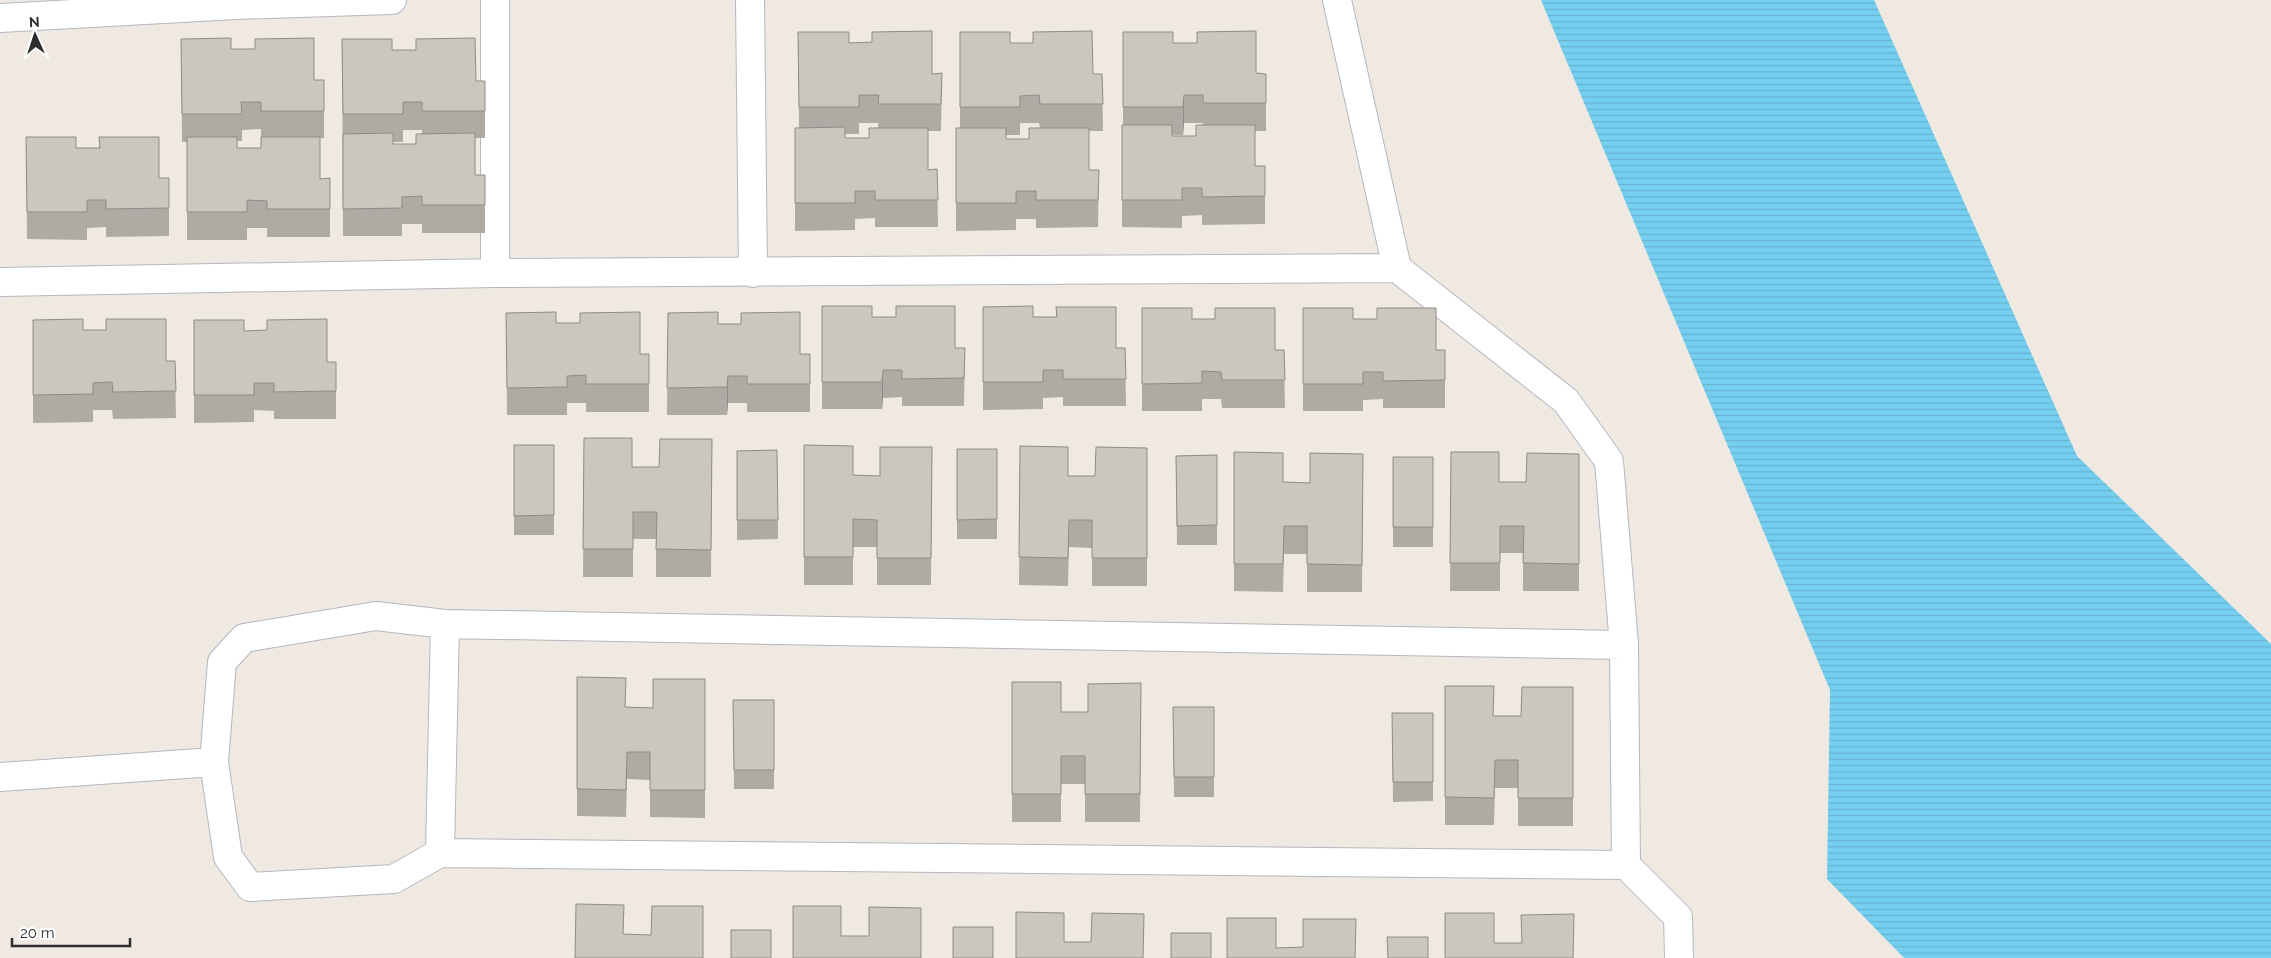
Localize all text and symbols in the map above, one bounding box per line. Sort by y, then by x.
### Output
north arrow [10,10,60,60]
text: N [29,14,40,30]
scale bar [12,916,130,948]
text: 20 m [20,924,55,942]

